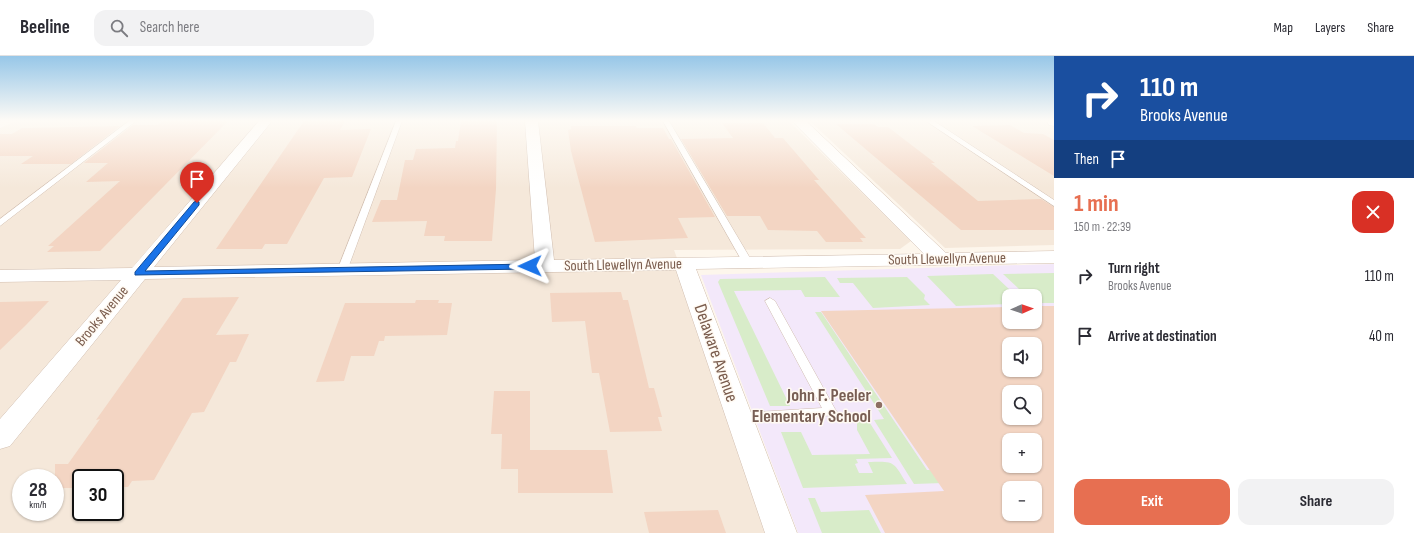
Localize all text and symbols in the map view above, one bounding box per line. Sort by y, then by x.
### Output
search box [94,10,374,46]
text: Beeline [20,16,70,39]
icon: search [108,17,130,39]
text: Search here [140,18,199,37]
text: Map [1273,19,1293,36]
text: Layers [1315,19,1345,36]
text: Share [1367,19,1394,36]
text: 110 m [1140,71,1198,104]
icon: right [1074,72,1126,124]
text: Brooks Avenue [1140,105,1228,126]
icon: arrive [1107,148,1129,170]
text: Then [1074,150,1099,169]
pin [180,162,214,203]
icon: arrive [186,168,208,190]
text: 1 min [1074,189,1119,218]
button: close [1352,191,1394,233]
text: 150 m · 22:39 [1074,219,1131,235]
position arrow [509,245,551,287]
street label: South Llewellyn Avenue [888,248,1006,270]
street label: South Llewellyn Avenue [564,254,682,276]
text: Turn right [1108,259,1160,278]
icon: right [1074,265,1096,287]
text: 110 m [1365,267,1394,286]
text: Brooks Avenue [1108,278,1171,294]
street label: Brooks Avenue [71,282,133,350]
north arrow [1002,289,1042,329]
map controls [1002,289,1042,521]
street label: Delaware Avenue [689,301,743,405]
icon: arrive [1074,325,1096,347]
text: Arrive at destination [1108,327,1217,346]
text: 40 m [1369,327,1394,346]
button: sound [1002,337,1042,377]
place label: John F. Peeler Elementary School [752,385,871,427]
button: search [1002,385,1042,425]
marker: John F. Peeler Elementary School [874,400,884,410]
button: + [1002,433,1042,473]
speed limit sign: 30 [72,469,124,521]
text: 28 [29,478,47,502]
button: Exit [1074,479,1230,525]
button: Share [1238,479,1394,525]
button: − [1002,481,1042,521]
text: km/h [29,499,47,511]

